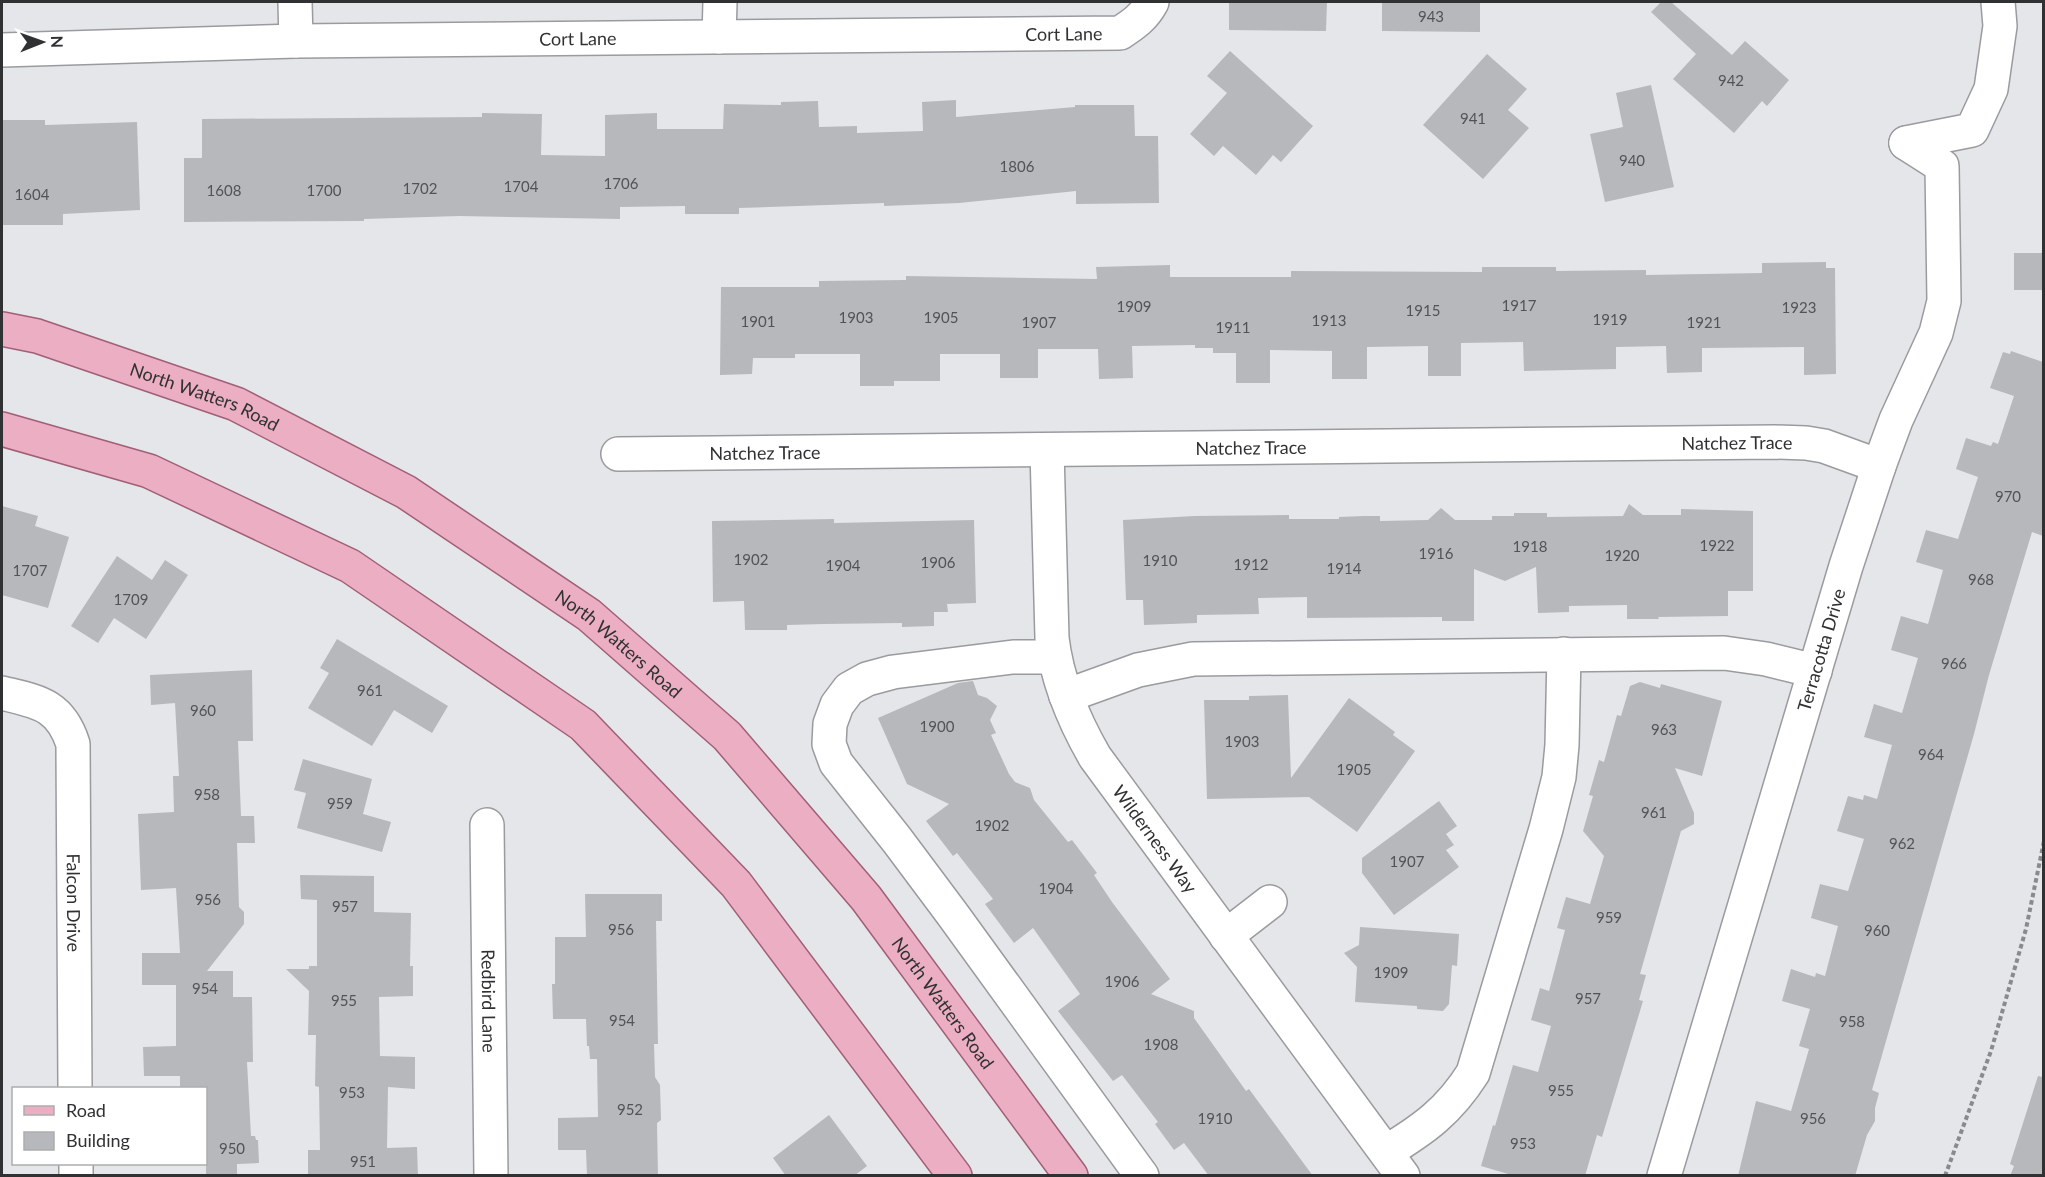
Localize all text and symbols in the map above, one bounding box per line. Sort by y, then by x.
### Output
house number: 943 [1418,7,1444,25]
north arrow [12,12,72,72]
street label: Cort Lane [1025,22,1103,45]
street label: Cort Lane [539,27,617,50]
text: N [48,35,67,48]
house number: 942 [1718,71,1744,89]
house number: 941 [1460,109,1486,127]
house number: 940 [1619,151,1645,169]
house number: 1806 [1000,157,1035,175]
house number: 1706 [604,174,639,192]
house number: 1704 [504,177,539,195]
house number: 1702 [403,179,437,197]
house number: 1608 [207,181,241,199]
house number: 1700 [307,181,342,199]
house number: 1604 [15,185,50,203]
house number: 1917 [1502,296,1537,314]
house number: 1909 [1117,297,1151,315]
house number: 1923 [1782,298,1816,316]
house number: 1915 [1406,301,1440,319]
house number: 1903 [839,308,873,326]
house number: 1905 [924,308,958,326]
house number: 1919 [1593,310,1627,328]
house number: 1913 [1312,311,1346,329]
house number: 1901 [741,312,775,330]
house number: 1907 [1022,313,1057,331]
house number: 1921 [1687,313,1721,331]
house number: 1911 [1216,318,1250,336]
street label: North Watters Road [127,358,283,435]
street label: Natchez Trace [1681,431,1793,454]
street label: Natchez Trace [1195,436,1307,459]
street label: Natchez Trace [709,441,821,464]
house number: 970 [1995,487,2021,505]
house number: 1922 [1700,536,1734,554]
house number: 1918 [1513,537,1547,555]
house number: 1916 [1419,544,1454,562]
house number: 1920 [1605,546,1640,564]
house number: 1902 [734,550,768,568]
house number: 1910 [1143,551,1178,569]
house number: 1906 [921,553,956,571]
house number: 1912 [1234,555,1268,573]
house number: 1904 [826,556,861,574]
house number: 1914 [1327,559,1362,577]
house number: 1707 [13,561,48,579]
house number: 968 [1968,570,1994,588]
street label: North Watters Road [551,585,687,703]
street label: Terracotta Drive [1792,586,1850,714]
house number: 1709 [114,590,148,608]
house number: 966 [1941,654,1967,672]
house number: 961 [357,681,383,699]
house number: 960 [190,701,216,719]
house number: 1900 [920,717,955,735]
house number: 963 [1651,720,1677,738]
house number: 1903 [1225,732,1259,750]
house number: 964 [1918,745,1944,763]
house number: 1905 [1337,760,1371,778]
street label: Wilderness Way [1108,780,1202,898]
house number: 958 [194,785,220,803]
house number: 959 [327,794,353,812]
house number: 961 [1641,803,1667,821]
house number: 1902 [975,816,1009,834]
house number: 962 [1889,834,1915,852]
house number: 1907 [1390,852,1425,870]
street label: Falcon Drive [63,853,85,952]
house number: 1904 [1039,879,1074,897]
house number: 956 [195,890,221,908]
house number: 957 [332,897,358,915]
house number: 959 [1596,908,1622,926]
house number: 956 [608,920,634,938]
house number: 960 [1864,921,1890,939]
street label: North Watters Road [887,932,999,1073]
street label: Redbird Lane [477,949,501,1053]
house number: 1909 [1374,963,1408,981]
house number: 1906 [1105,972,1140,990]
house number: 954 [192,979,218,997]
house number: 957 [1575,989,1601,1007]
house number: 955 [331,991,357,1009]
house number: 954 [609,1011,635,1029]
house number: 958 [1839,1012,1865,1030]
house number: 1908 [1144,1035,1178,1053]
house number: 955 [1548,1081,1574,1099]
house number: 953 [339,1083,365,1101]
legend [12,1087,207,1165]
text: Road [66,1099,106,1121]
house number: 952 [617,1100,643,1118]
house number: 1910 [1198,1109,1233,1127]
house number: 956 [1800,1109,1826,1127]
text: Building [66,1129,130,1151]
house number: 953 [1510,1134,1536,1152]
house number: 950 [219,1139,245,1157]
house number: 951 [350,1152,376,1170]

